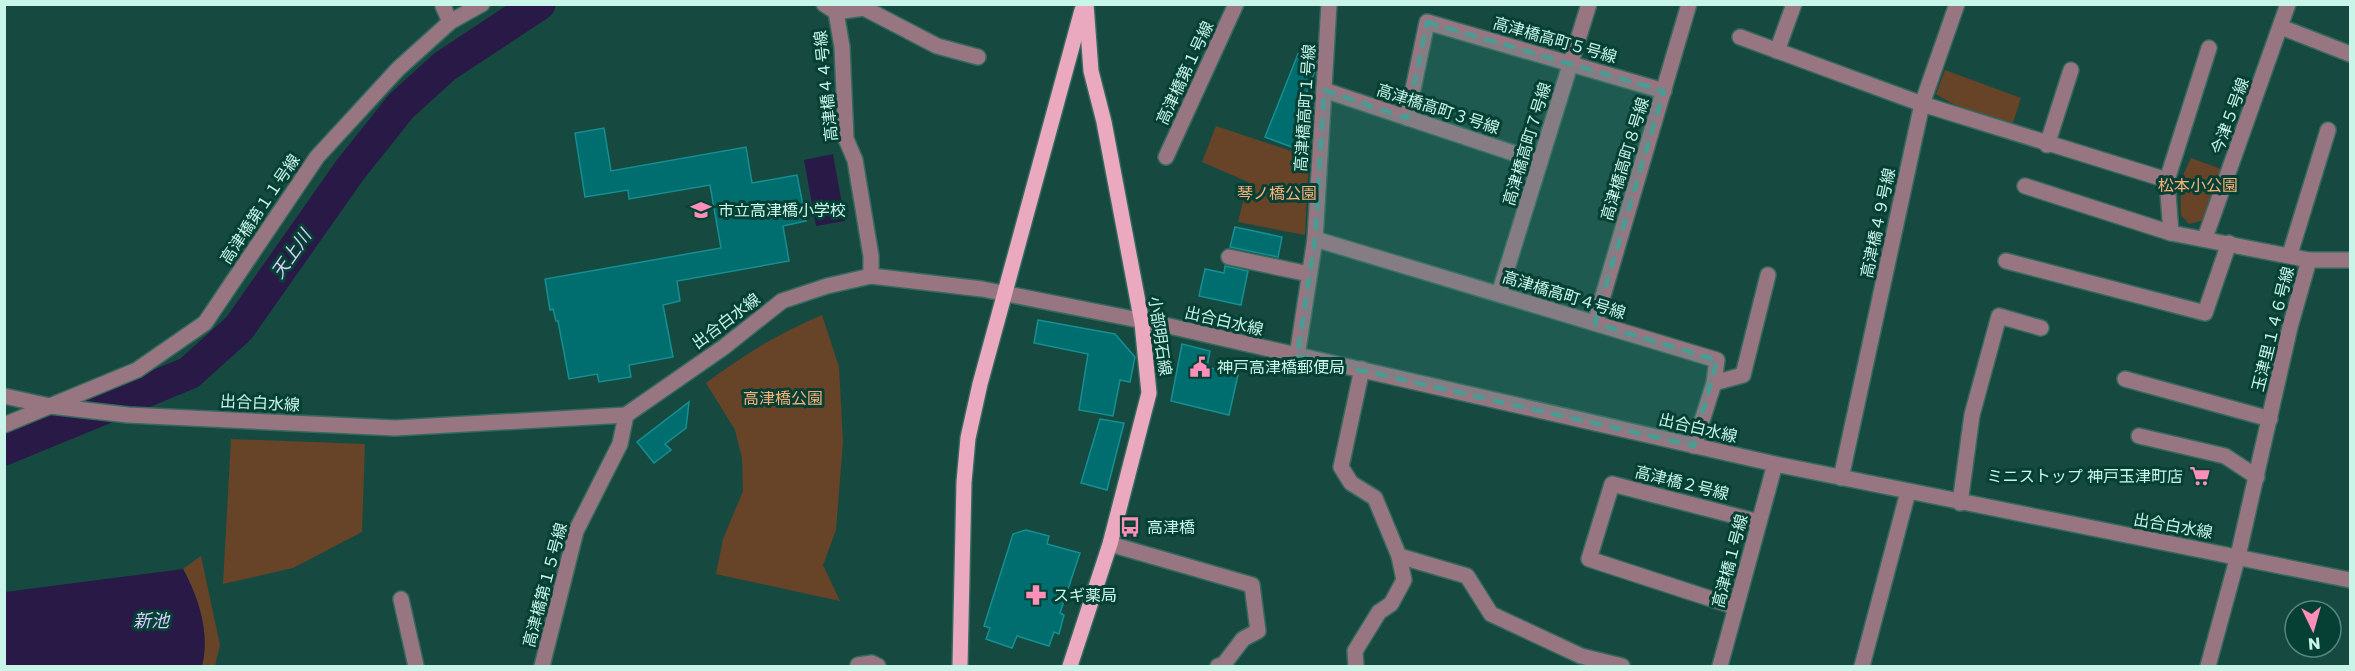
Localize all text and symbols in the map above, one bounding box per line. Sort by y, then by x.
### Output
street label: 高津橋高町５号線 [1490,11,1620,69]
street label: 高津橋第１号線 [1151,17,1219,129]
street label: 高津橋４４号線 [809,29,843,143]
street label: 高津橋高町１号線 [1289,43,1321,173]
street label: 今津５号線 [2206,74,2254,158]
street label: 高津橋高町３号線 [1374,78,1502,140]
street label: 高津橋高町７号線 [1497,79,1557,209]
street label: 高津橋高町８号線 [1595,94,1655,224]
street label: 高津橋第１１号線 [215,150,305,268]
street label: 高津橋４９号線 [1855,166,1901,280]
park label: 松本小公園 [2158,174,2238,197]
park label: 琴ノ橋公園 [1237,182,1317,205]
school or university icon: 市立高津橋小学校 [689,198,713,222]
place label: 市立高津橋小学校 [718,199,846,222]
water label: 天上川 [265,223,318,283]
street label: 玉津里１４６号線 [2246,264,2300,394]
street label: 高津橋高町４号線 [1499,265,1629,325]
street label: 出合白水線 [687,288,765,354]
street label: 小部明石線 [1143,295,1177,377]
street label: 出合白水線 [1182,301,1266,341]
public building icon: 神戸高津橋郵便局 [1188,355,1212,379]
place label: 神戸高津橋郵便局 [1217,356,1345,379]
park label: 高津橋公園 [743,387,823,410]
street label: 出合白水線 [219,389,301,417]
street label: 出合白水線 [1656,408,1740,448]
street label: 高津橋２号線 [1633,460,1731,506]
supermarket icon: ミニストップ 神戸玉津町店 [2188,464,2212,488]
place label: ミニストップ 神戸玉津町店 [1987,465,2183,488]
street label: 出合白水線 [2132,508,2214,544]
street label: 高津橋１号線 [1706,512,1754,610]
bus stop icon: 高津橋 [1118,515,1142,539]
place label: 高津橋 [1147,516,1195,539]
street label: 高津橋第１５号線 [517,520,573,650]
pharmacy icon: スギ薬局 [1024,583,1048,607]
place label: スギ薬局 [1053,584,1117,607]
north arrow [2283,599,2343,659]
water label: 新池 [133,608,171,633]
text: N [2307,631,2321,655]

